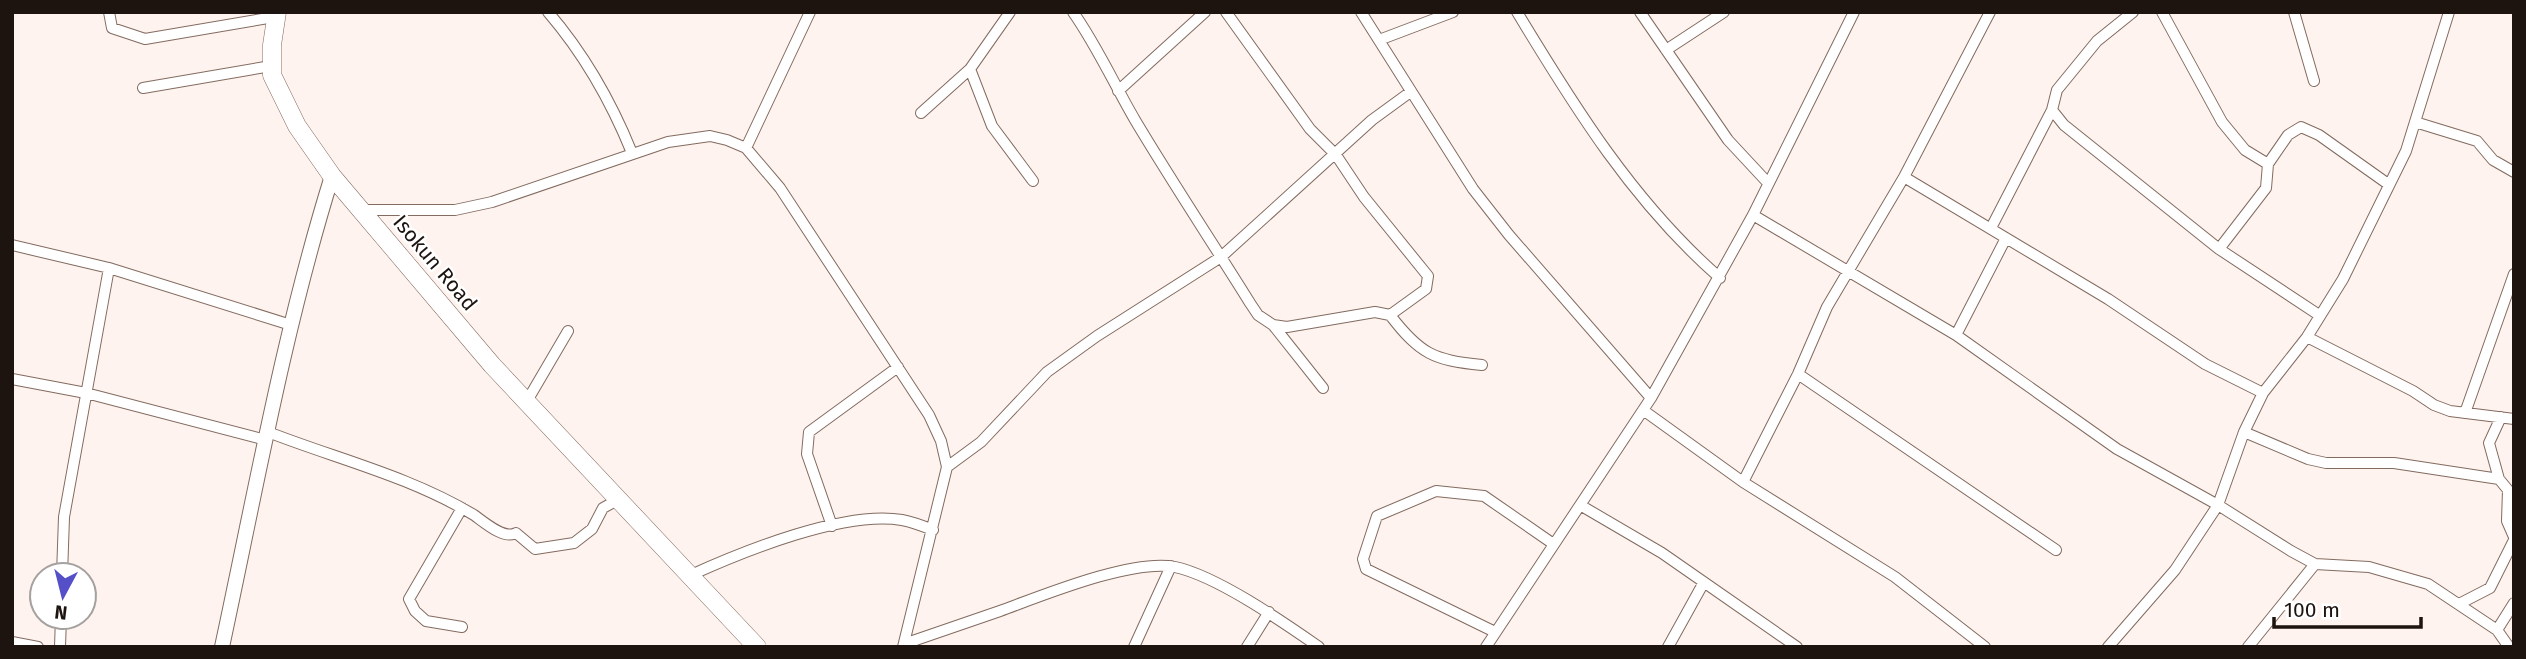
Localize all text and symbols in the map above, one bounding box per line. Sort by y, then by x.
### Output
street label: Isokun Road [387,210,483,316]
north arrow [28,561,98,631]
scale bar [2274,586,2421,630]
text: 100 m [2284,597,2340,623]
text: N [53,600,69,625]

